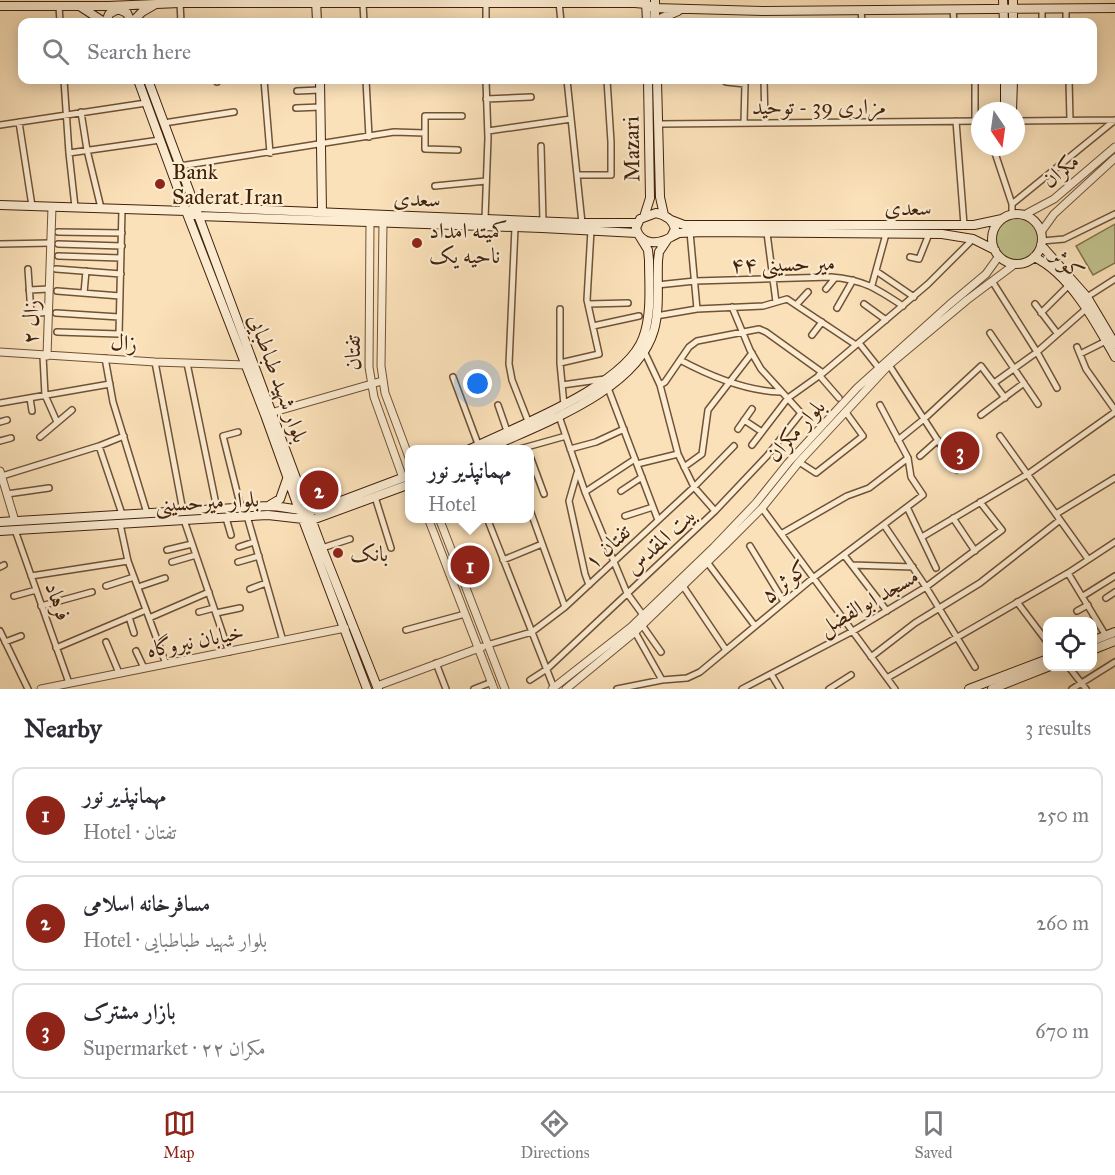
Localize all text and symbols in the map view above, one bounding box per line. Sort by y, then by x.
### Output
search box [18,18,1097,84]
icon: search [39,35,72,68]
text: Search here [87,38,191,65]
street label: مزاری 39 - توحید [752,93,886,122]
north arrow [971,102,1025,156]
street label: Mazari [617,116,646,182]
street label: مکران [1036,147,1085,194]
place label: Bank Saderat Iran [172,158,283,210]
marker: Bank Saderat Iran [153,177,167,191]
street label: سعدی [393,184,441,213]
street label: سعدی [884,194,932,221]
place label: کمیته امداد ناحیه یک [429,217,508,269]
marker: کمیته امداد ناحیه یک [410,236,424,250]
street label: کوثر [1044,240,1090,285]
street label: میر حسینی ۴۴ [731,249,835,280]
street label: زال ۲ [16,299,45,345]
street label: بلوار شهید طباطبایی [241,310,314,447]
street label: زال [110,328,138,357]
street label: تفتان [339,334,366,371]
your location [463,369,492,398]
street label: بلوار مکران [760,393,831,467]
pin: 3 [940,428,980,474]
popup [405,445,534,523]
text: مهمانپذیر نور [428,457,511,484]
pin: 2 [300,468,338,512]
street label: بلوار میرحسینی [154,485,260,520]
text: Hotel [428,492,476,516]
street label: بیت المقدس [619,501,702,580]
street label: تفتان ۱ [579,518,637,574]
place label: بانک [350,540,388,567]
pin: 1 [450,542,490,588]
marker: بانک [331,546,345,560]
street label: کوثر ۵ [755,554,813,609]
street label: مسجد ابوالفضل [813,562,924,643]
street label: فرهاد [38,578,78,624]
map controls [1043,617,1097,671]
button: locate [1043,617,1097,671]
street label: خیابان نیروگاه [144,618,246,663]
text: Nearby [24,712,102,744]
text: 3 results [1025,716,1091,740]
text: مهمانپذیر نور [83,782,166,809]
text: 1 [42,803,49,827]
text: 250 m [1037,803,1089,827]
text: Hotel · تفتان [83,820,176,844]
text: مسافرخانه اسلامی [83,890,210,917]
text: 2 [41,911,50,935]
text: 260 m [1036,911,1089,935]
text: Hotel · بلوار شهید طباطبایی [83,928,267,952]
text: بازار مشترک [83,998,176,1025]
text: 3 [42,1019,50,1043]
text: 670 m [1035,1019,1089,1043]
text: Supermarket · مکران ۲۲ [83,1036,266,1060]
tab: Map [163,1107,196,1162]
tab: Directions [521,1107,589,1162]
tab: Saved [914,1107,952,1162]

